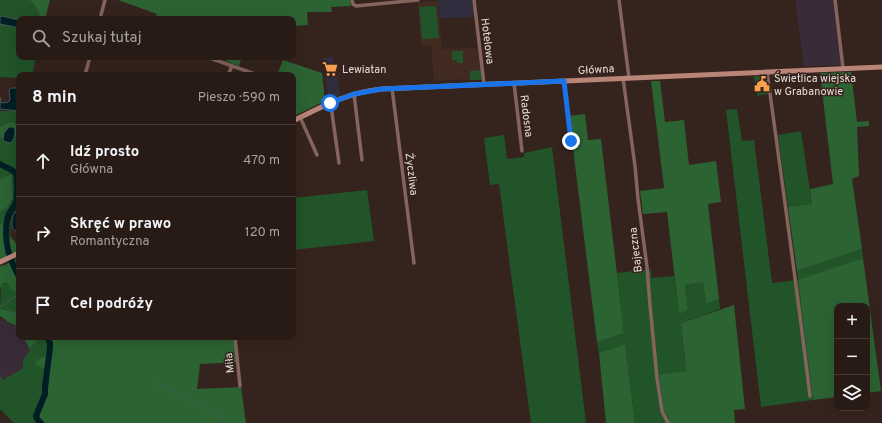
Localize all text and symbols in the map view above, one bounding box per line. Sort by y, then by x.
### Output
search box [16,16,296,60]
street label: Hotelowa [477,17,497,65]
icon: search [30,27,52,49]
text: Szukaj tutaj [62,29,142,48]
supermarket icon: Lewiatan [321,60,339,78]
street label: Główna [577,62,615,78]
place label: Lewiatan [342,63,386,77]
place label: Świetlica wiejska w Grabanowie [774,71,856,99]
public building icon: Świetlica wiejska w Grabanowie [753,75,771,93]
text: 8 min [32,87,77,109]
text: Pieszo · 590 m [198,90,280,106]
route start [321,94,339,112]
street label: Radosna [516,94,536,138]
route end [562,132,580,150]
text: Idź prosto [70,143,139,162]
icon: ahead [32,150,54,172]
street label: Życzliwa [401,152,422,197]
text: 470 m [243,153,280,169]
text: Główna [70,162,113,178]
text: Skręć w prawo [70,215,171,234]
icon: right [32,222,54,244]
text: 120 m [245,225,280,241]
street label: Bajeczna [626,226,646,273]
text: Romantyczna [70,234,149,250]
icon: arrive [32,294,54,316]
text: Cel podróży [70,295,153,314]
map controls [834,303,870,411]
button: + [834,303,870,339]
button: − [834,339,870,375]
street label: Miła [222,352,238,374]
button: layers [834,375,870,411]

